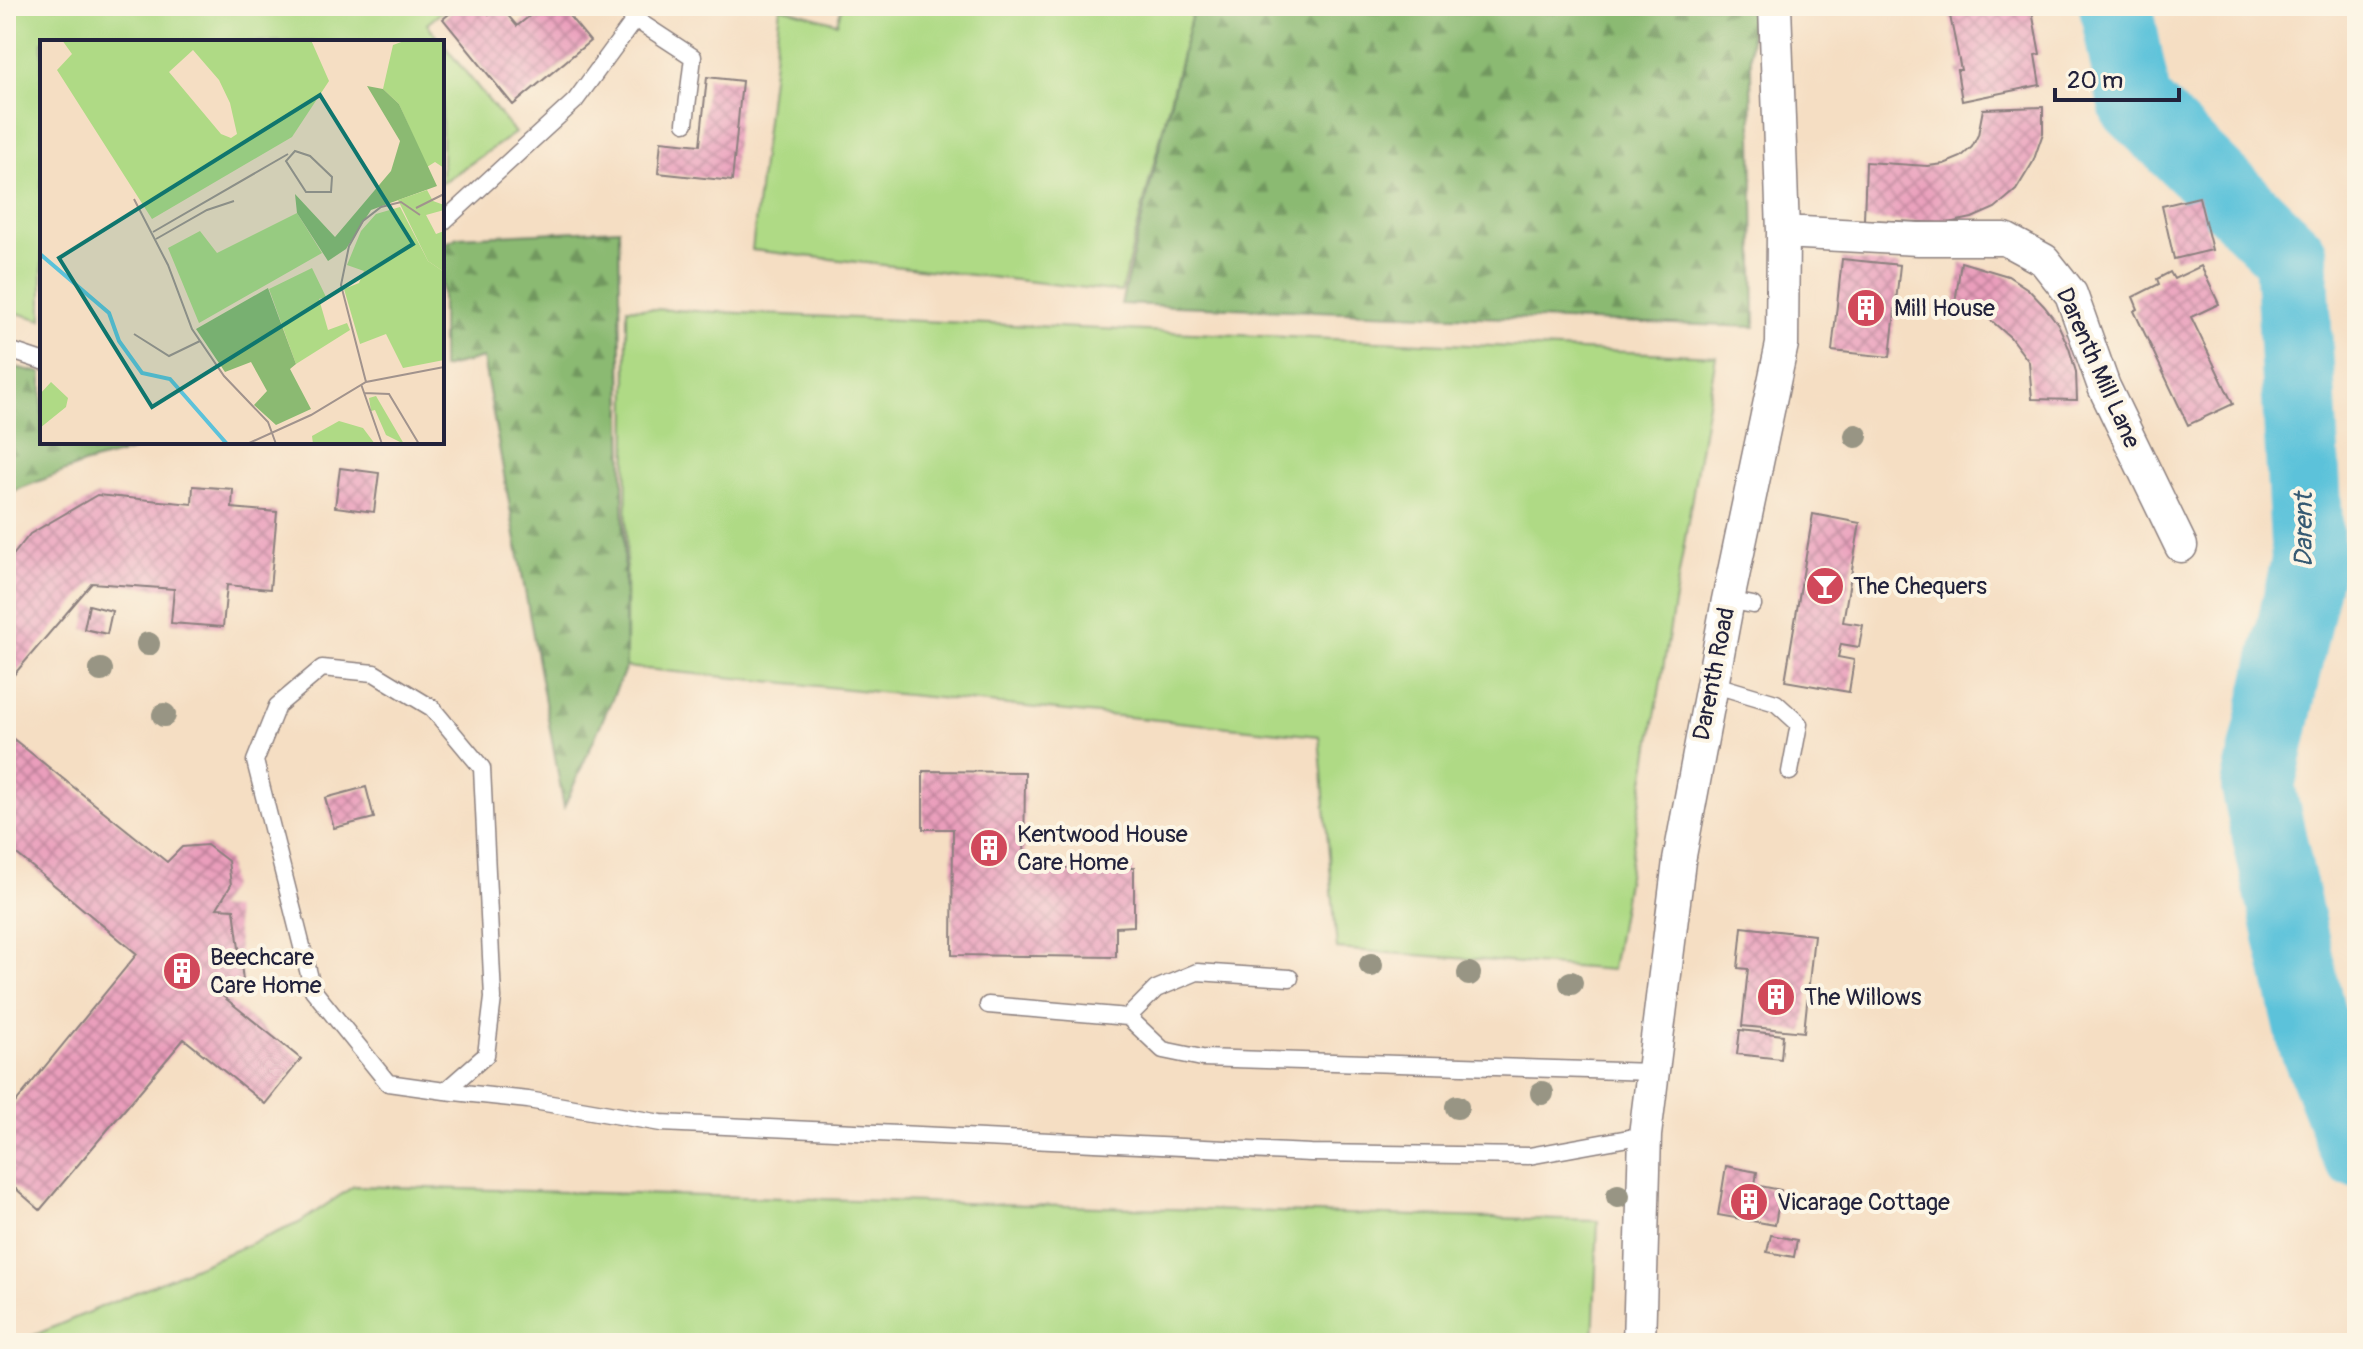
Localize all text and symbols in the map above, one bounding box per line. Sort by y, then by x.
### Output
inset map [40,40,444,444]
scale bar [2055,52,2179,102]
text: 20 m [2067,66,2123,95]
street label: Darenth Mill Lane [2050,283,2146,453]
building icon: Mill House [1845,287,1887,329]
place label: Mill House [1894,294,1995,323]
water label: Darent [2288,490,2320,567]
bar icon: The Chequers [1804,565,1846,607]
place label: The Chequers [1853,572,1987,601]
street label: Darenth Road [1687,605,1741,743]
place label: Kentwood House Care Home [1017,820,1188,877]
building icon: Kentwood House Care Home [968,827,1010,869]
place label: Beechcare Care Home [210,943,322,1000]
building icon: Beechcare Care Home [161,950,203,992]
building icon: The Willows [1755,976,1797,1018]
place label: The Willows [1804,983,1922,1012]
building icon: Vicarage Cottage [1728,1181,1770,1223]
place label: Vicarage Cottage [1777,1188,1950,1217]

